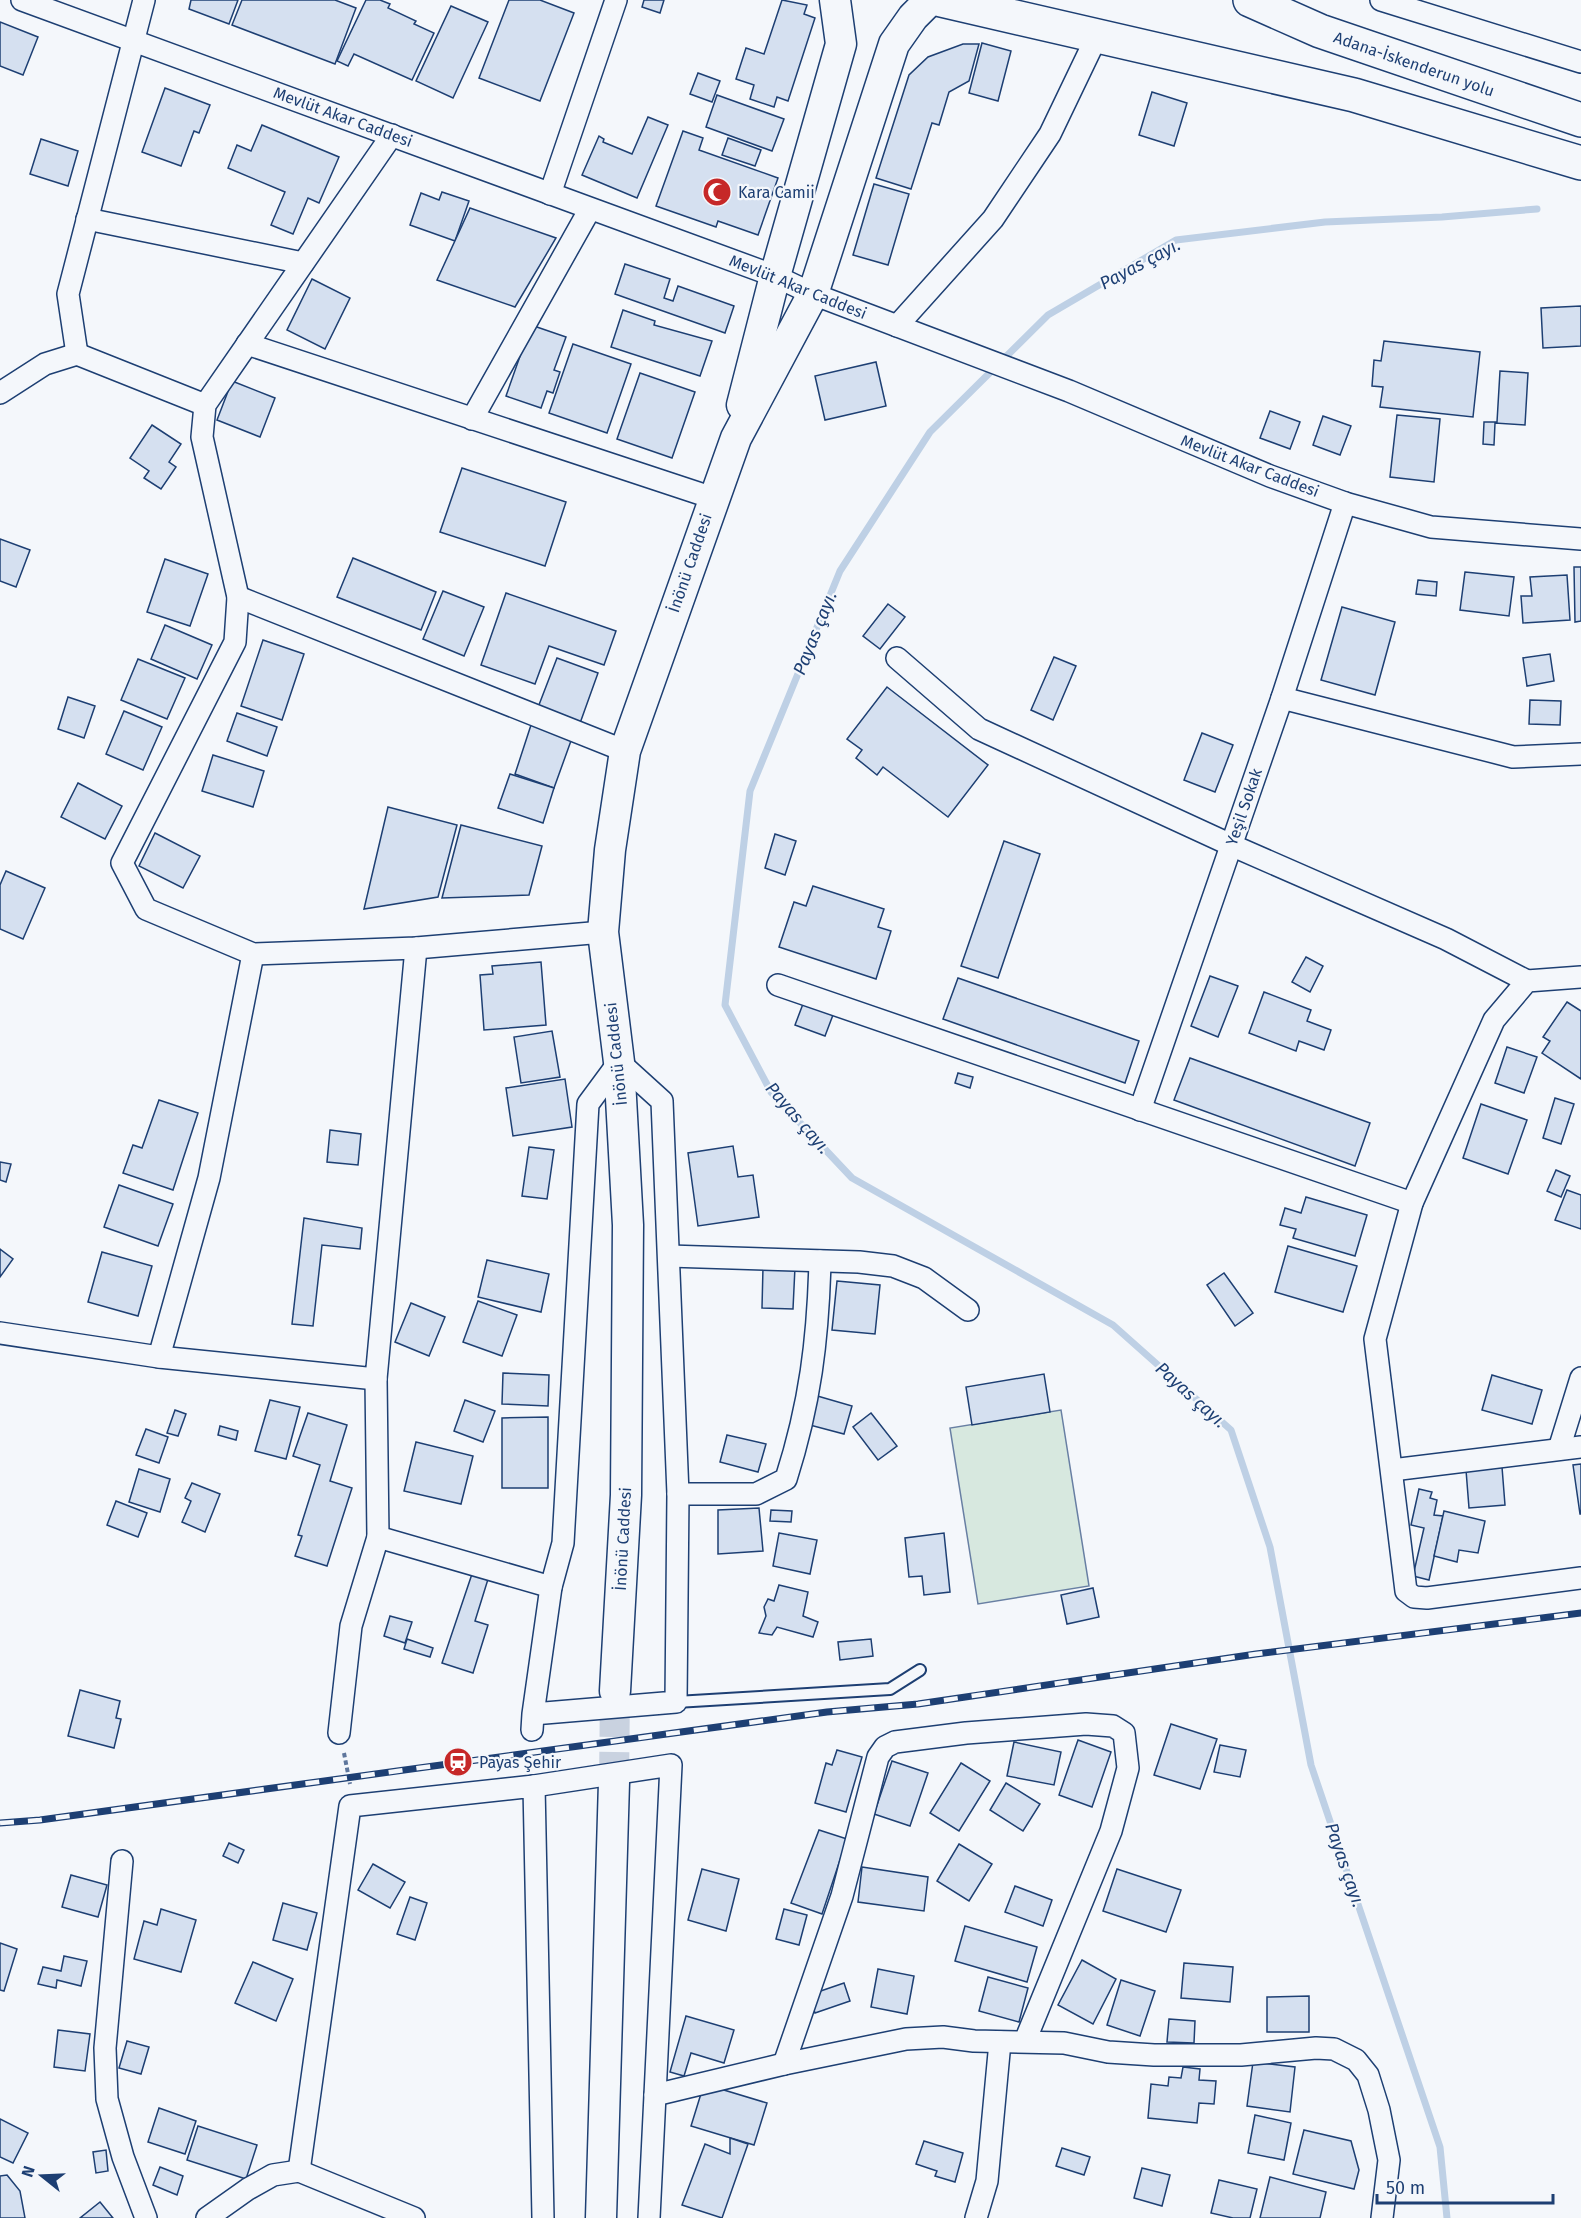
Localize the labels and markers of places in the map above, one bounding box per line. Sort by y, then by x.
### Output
mosque icon: Kara Camii [701,176,733,208]
place label: Kara Camii [738,183,815,202]
station icon: Payas Şehi̇r [442,1746,474,1778]
place label: Payas Şehi̇r [479,1753,562,1773]

